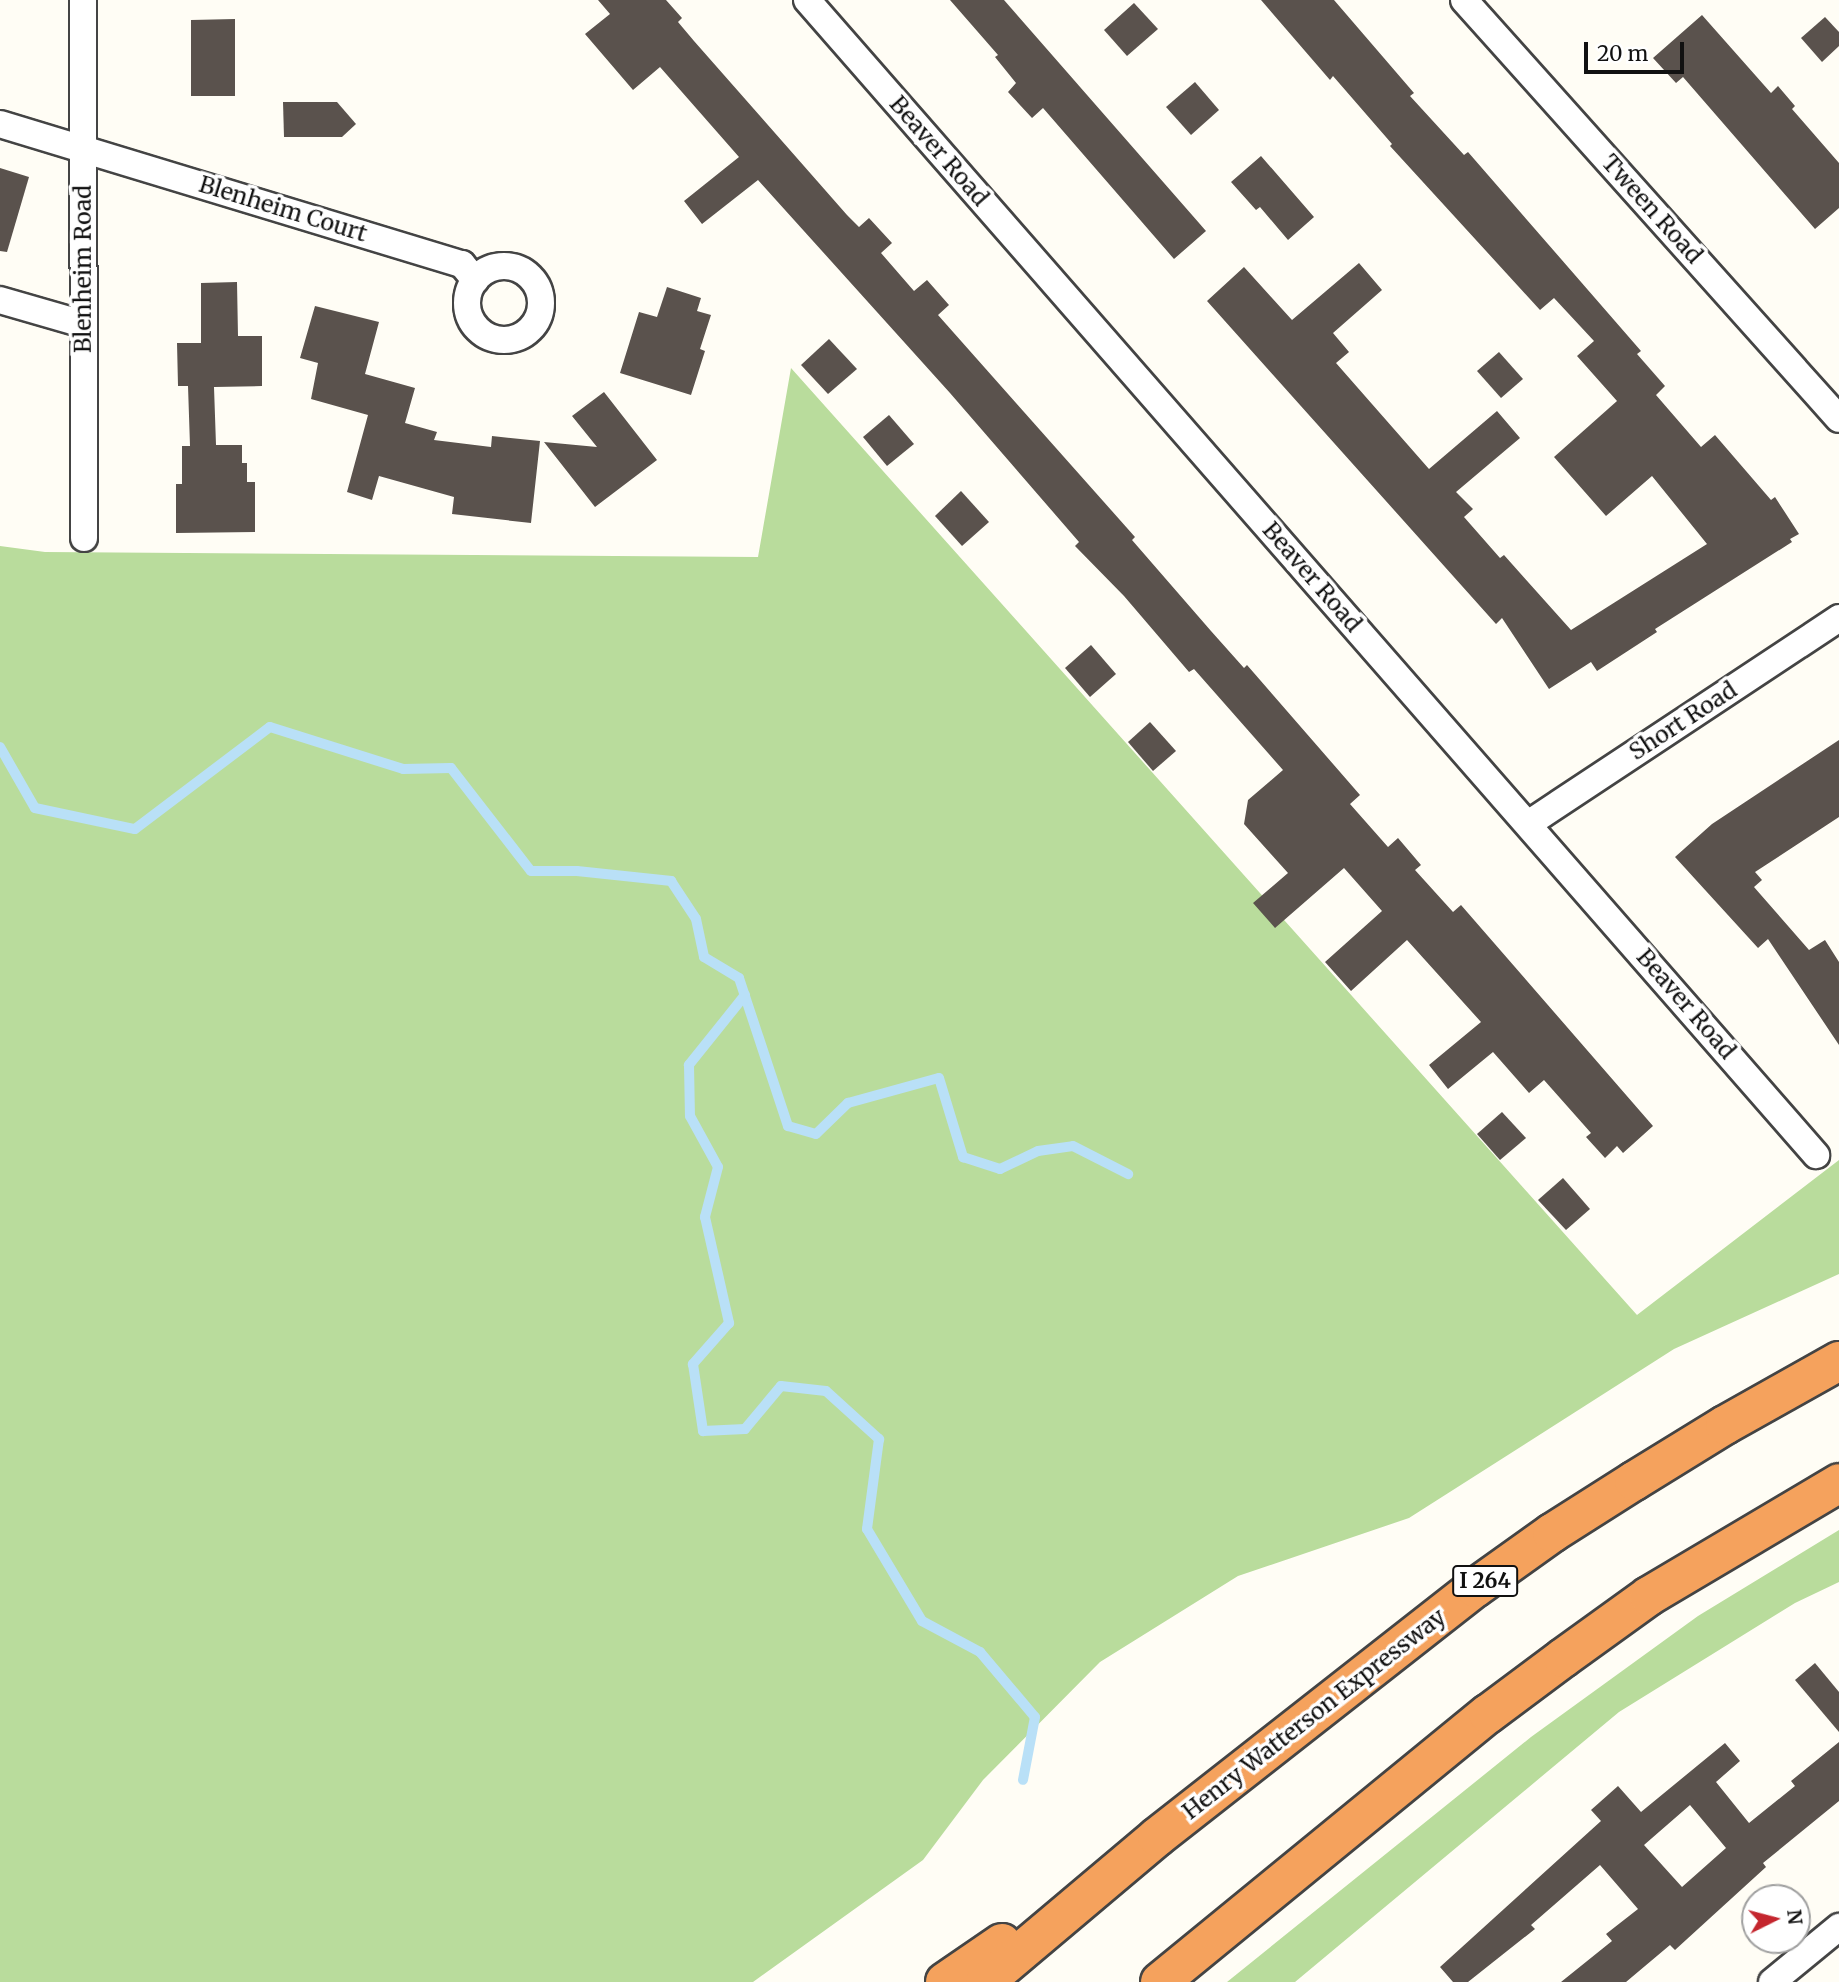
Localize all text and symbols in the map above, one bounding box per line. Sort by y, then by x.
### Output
scale bar [1587,28,1687,72]
text: 20 m [1597,40,1648,67]
street label: Beaver Road [884,90,994,212]
street label: Tween Road [1596,149,1708,269]
street label: Blenheim Court [196,170,370,248]
street label: Blenheim Road [69,185,97,353]
street label: Beaver Road [1257,516,1367,638]
street label: Short Road [1624,676,1742,766]
street label: Beaver Road [1631,943,1741,1065]
road number: I 264 [1452,1564,1518,1598]
street label: Henry Watterson Expressway [1177,1603,1451,1825]
north arrow [1741,1884,1811,1954]
text: N [1782,1908,1808,1926]

